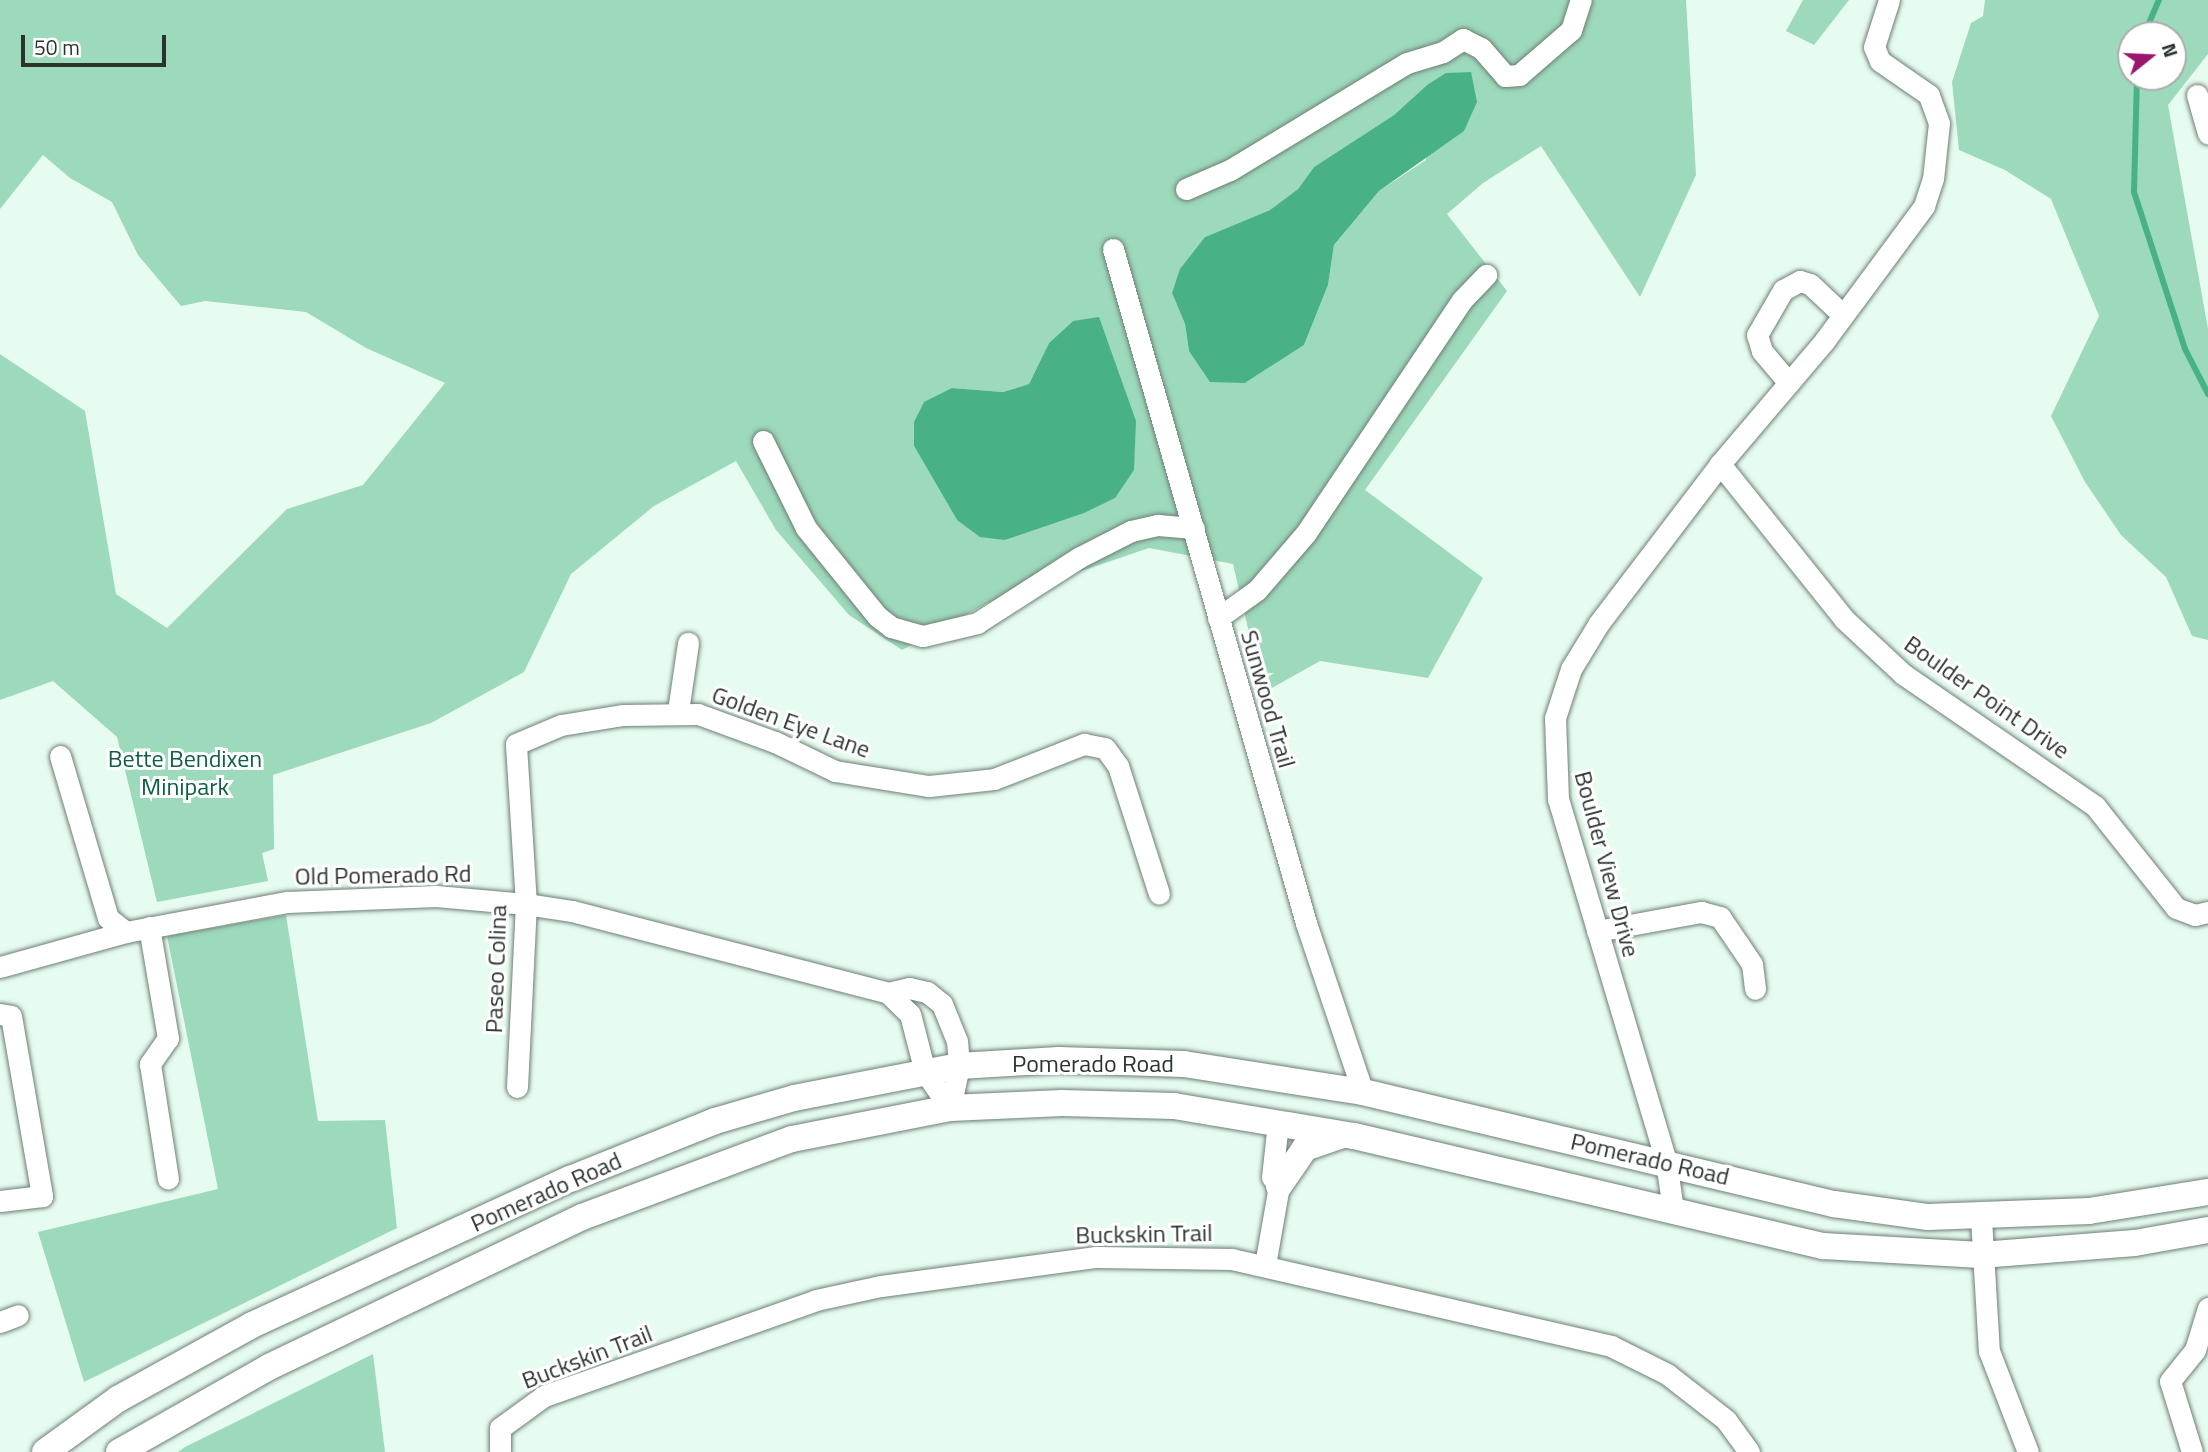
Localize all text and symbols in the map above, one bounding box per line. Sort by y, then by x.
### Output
scale bar [24,21,170,65]
north arrow [2117,21,2187,91]
text: 50 m [34,31,80,63]
text: N [2155,39,2186,61]
street label: Sunwood Trail [1235,627,1301,771]
street label: Boulder Point Drive [1899,629,2075,765]
street label: Golden Eye Lane [708,680,874,764]
park label: Bette Bendixen Minipark [108,745,262,801]
street label: Boulder View Drive [1568,768,1646,960]
street label: Old Pomerado Rd [294,859,472,891]
street label: Paseo Colina [479,904,513,1034]
street label: Pomerado Road [1012,1050,1174,1078]
street label: Pomerado Road [1568,1127,1732,1191]
street label: Pomerado Road [466,1146,626,1238]
street label: Buckskin Trail [1075,1218,1213,1250]
street label: Buckskin Trail [518,1319,656,1395]

